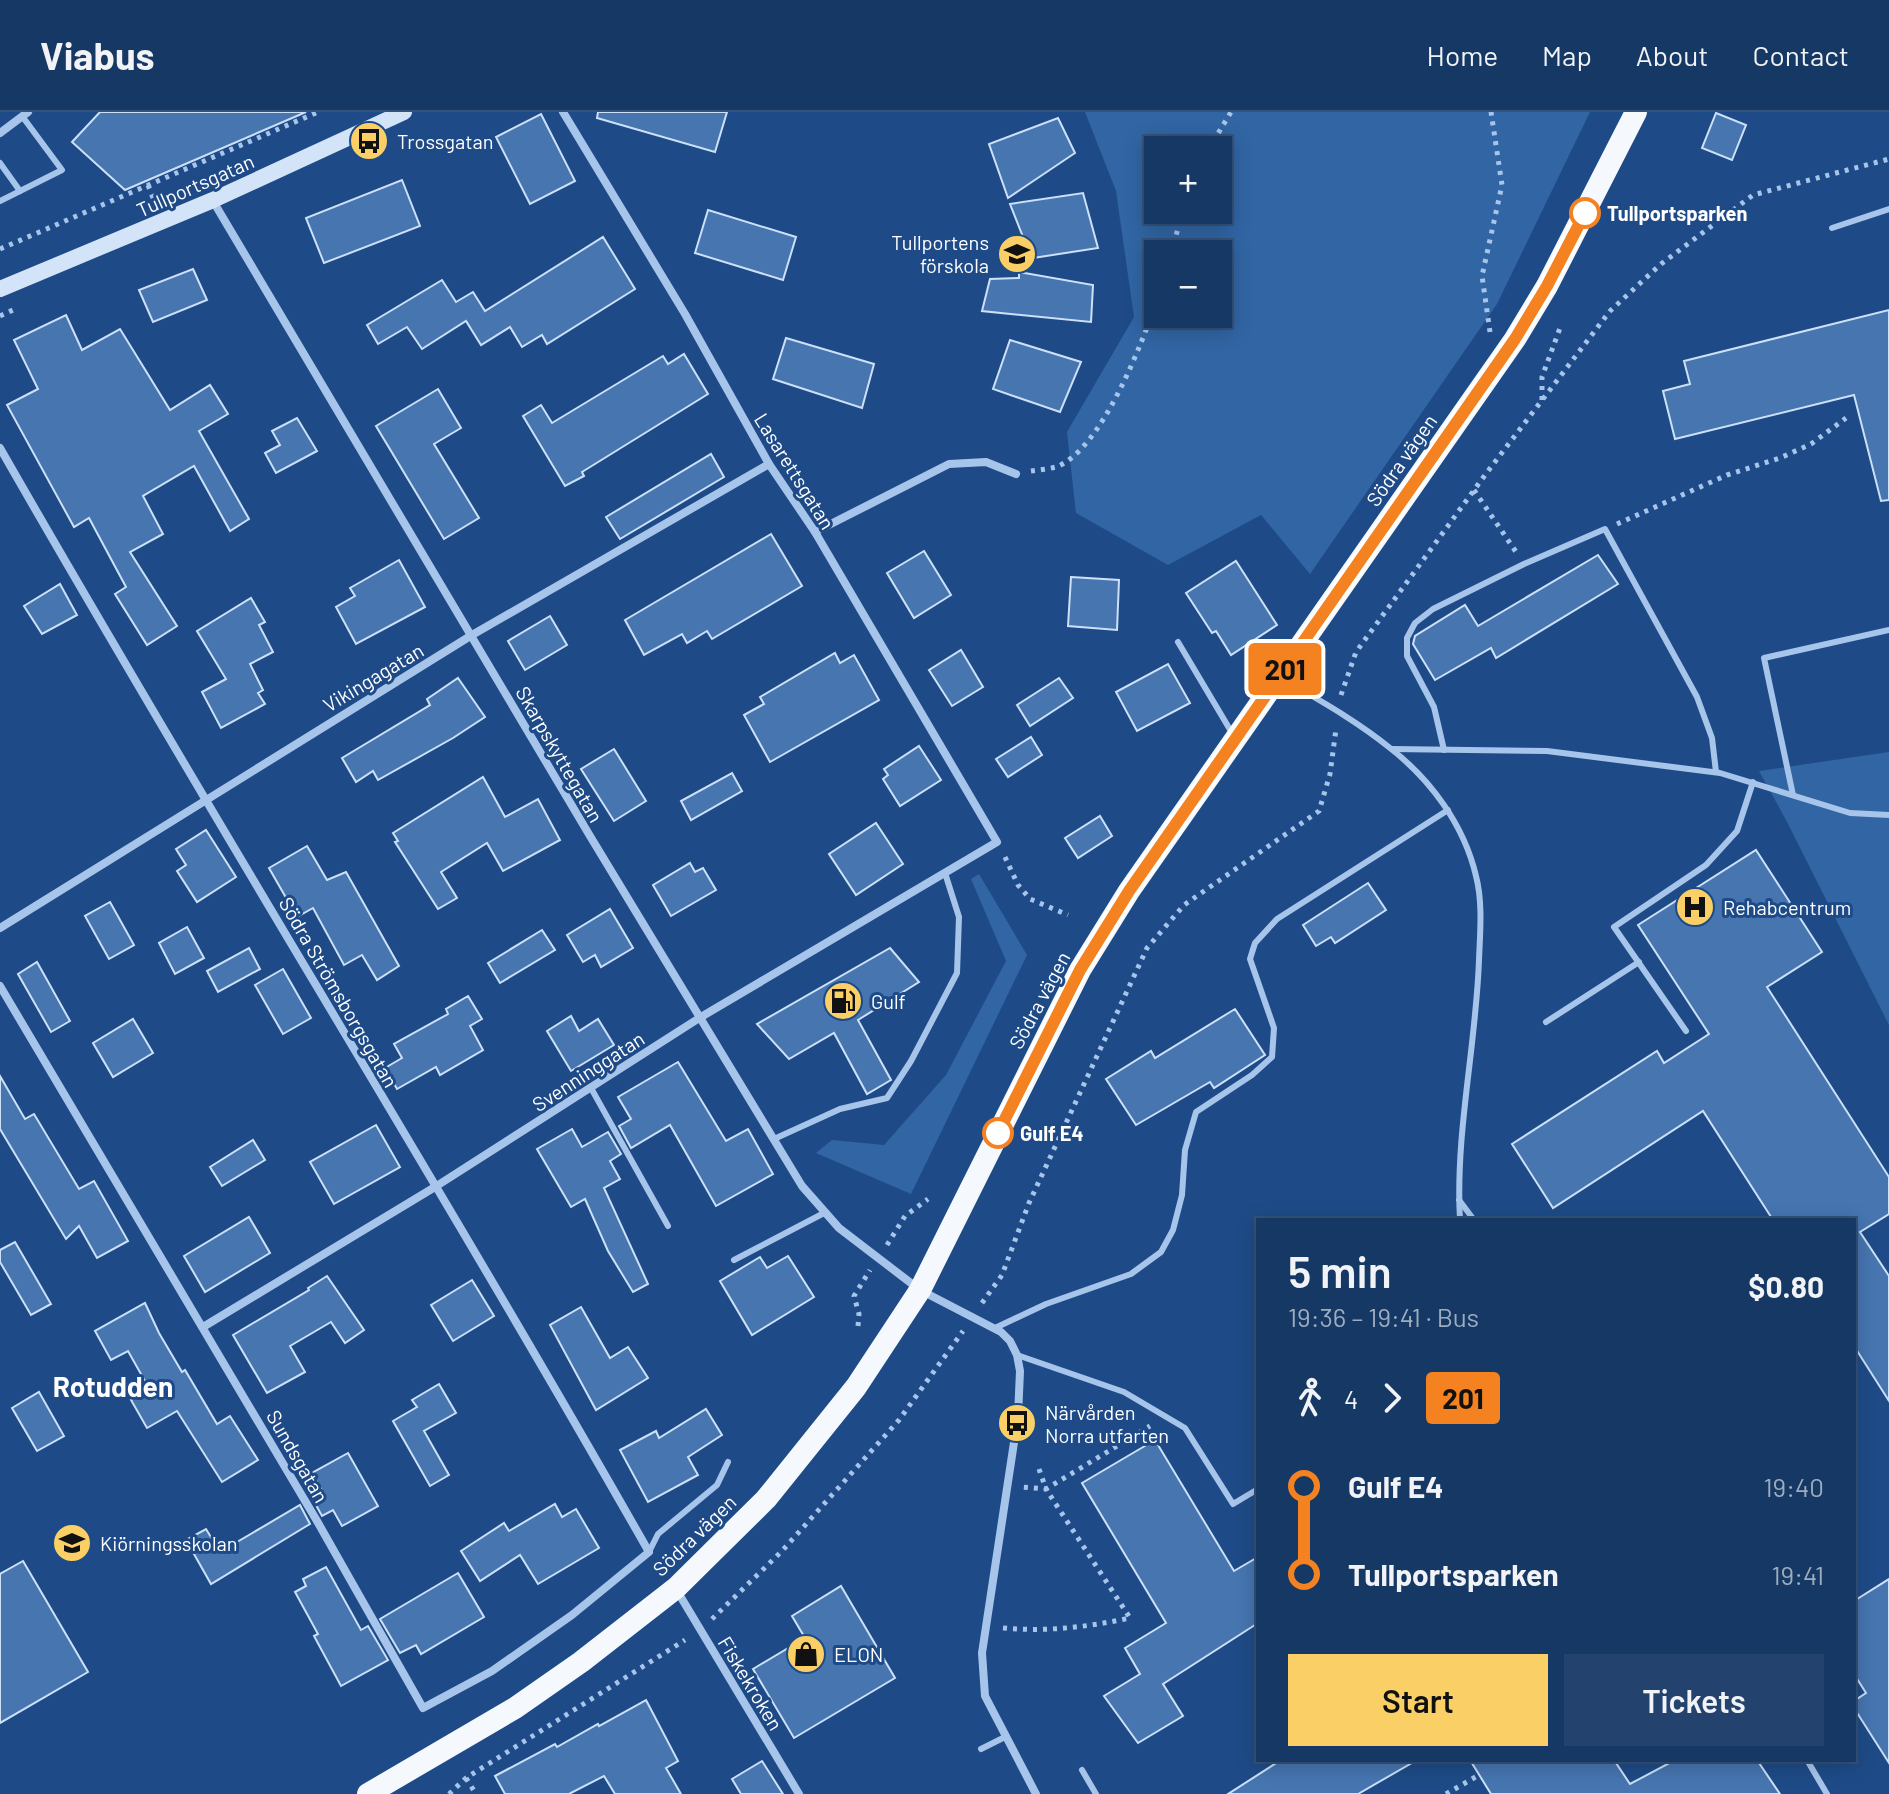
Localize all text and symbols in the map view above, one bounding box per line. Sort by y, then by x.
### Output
text: Viabus [40,32,155,78]
text: Home [1427,38,1498,72]
text: Map [1542,38,1592,72]
text: About [1636,38,1708,72]
text: Contact [1752,38,1849,72]
bus stop icon: Trossgatan [348,120,390,162]
place label: Trossgatan [397,129,493,153]
map controls [1144,136,1232,328]
button: + [1144,136,1232,224]
street label: Tullportsgatan [133,148,257,222]
marker: Tullportsparken [1570,198,1600,228]
place label: Tullportsparken [1607,201,1747,225]
place label: Tullportens förskola [891,230,989,277]
school or university icon: Tullportens förskola [996,233,1038,275]
button: − [1144,240,1232,328]
street label: Lasarettsgatan [750,408,840,534]
street label: Södra vägen [1361,410,1441,510]
street label: Vikingagatan [318,638,428,716]
line badge: 201 [1239,643,1331,695]
text: 201 [1264,652,1306,686]
street label: Skarpskyttegatan [511,682,609,826]
hospital icon: Rehabcentrum [1674,886,1716,928]
street label: Södra Strömsborgsgatan [275,893,403,1091]
place label: Rehabcentrum [1723,895,1851,919]
street label: Södra vägen [1003,947,1075,1053]
fuel station icon: Gulf [822,980,864,1022]
place label: Gulf [871,989,906,1013]
street label: Svenninggatan [527,1026,649,1116]
marker: Gulf E4 [983,1118,1013,1148]
place label: Gulf E4 [1020,1121,1084,1145]
text: 5 min [1288,1244,1392,1297]
text: $0.80 [1748,1268,1824,1304]
text: 19:36 – 19:41 · Bus [1288,1301,1479,1332]
district label: Rotudden [53,1369,173,1403]
icon: walk [1288,1376,1332,1420]
icon: forward [1370,1376,1414,1420]
text: 201 [1442,1381,1484,1415]
text: 4 [1344,1383,1358,1414]
place label: Närvården Norra utfarten [1045,1400,1169,1447]
bus stop icon: Närvården Norra utfarten [996,1402,1038,1444]
street label: Sundsgatan [262,1406,334,1506]
text: Gulf E4 [1348,1468,1443,1504]
text: 19:40 [1764,1471,1824,1502]
street label: Södra vägen [647,1489,741,1581]
school or university icon: Kiörningsskolan [51,1522,93,1564]
place label: Kiörningsskolan [100,1531,238,1555]
text: Tullportsparken [1348,1556,1559,1592]
text: 19:41 [1772,1559,1824,1590]
street label: Fiskekroken [714,1632,788,1734]
shop icon: ELON [785,1633,827,1675]
place label: ELON [834,1642,883,1666]
button: Start [1288,1654,1548,1746]
button: Tickets [1564,1654,1824,1746]

